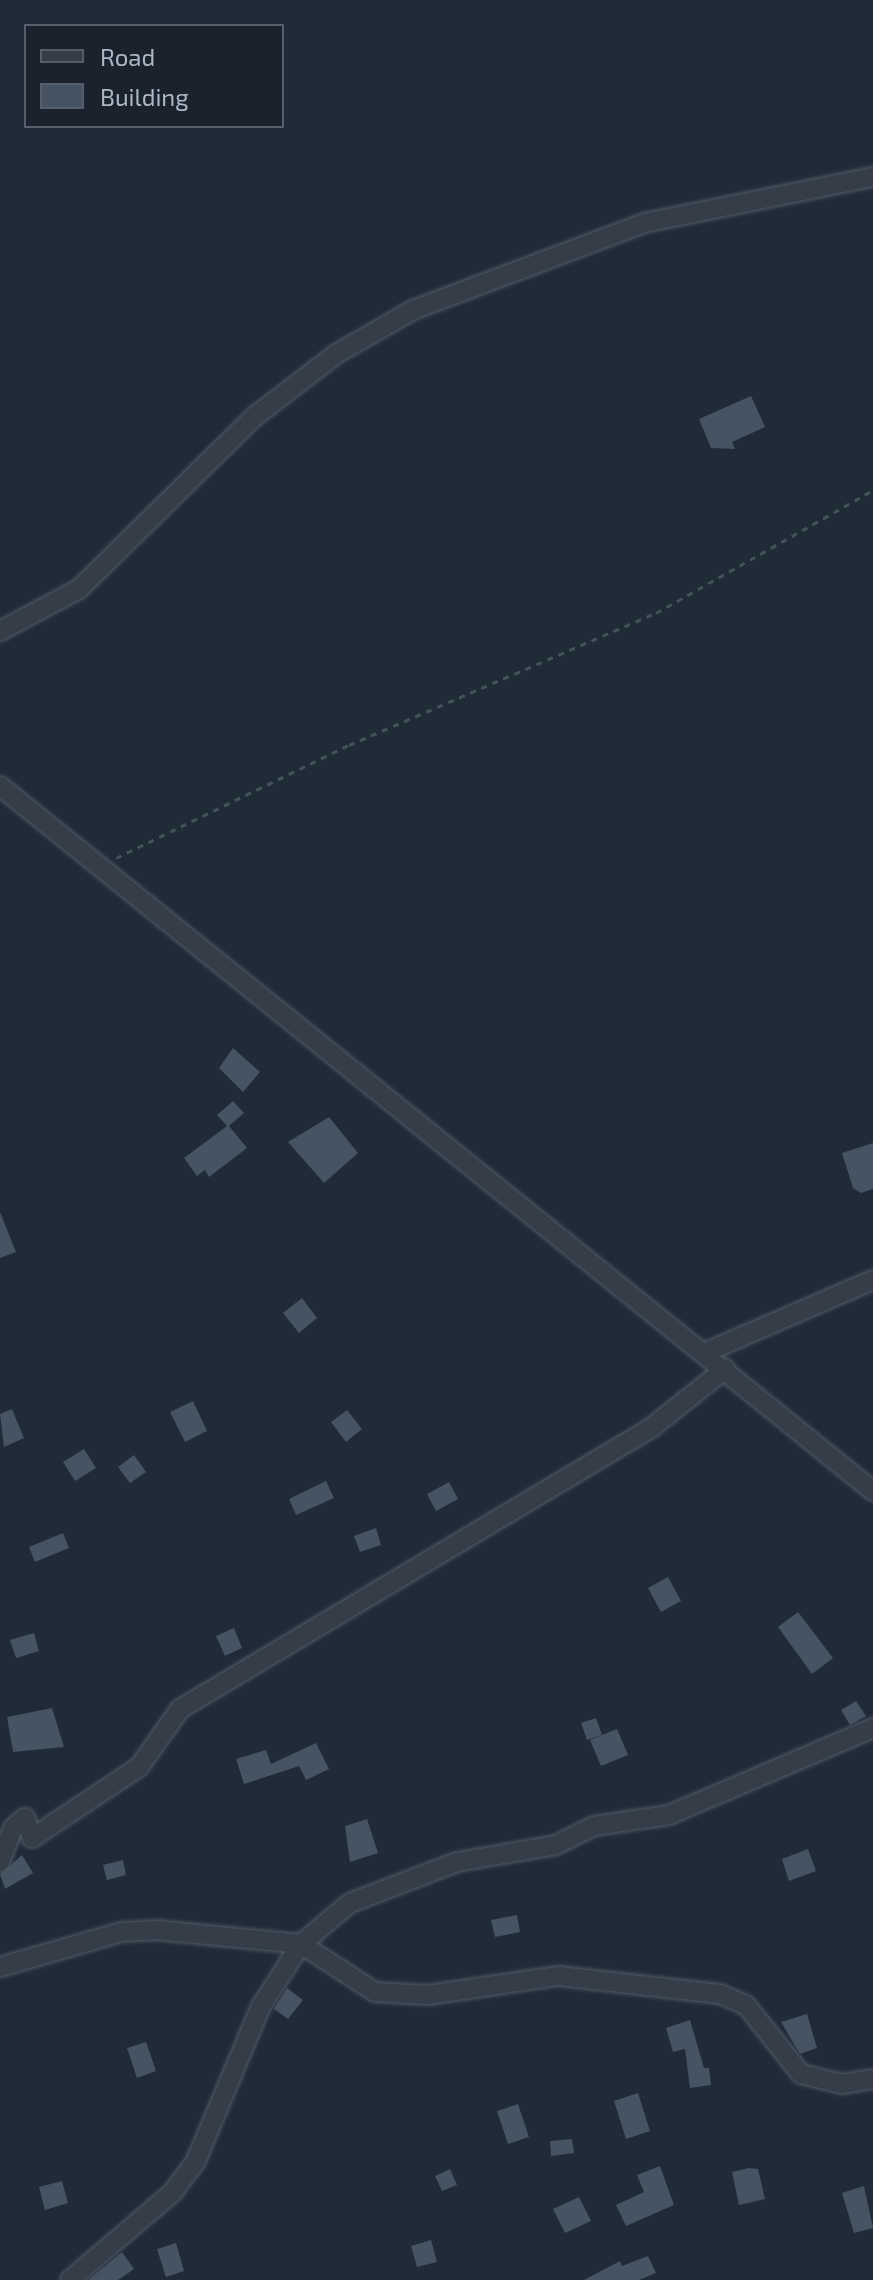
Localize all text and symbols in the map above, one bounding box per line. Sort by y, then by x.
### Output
legend [24,24,284,128]
text: Road [100,42,155,71]
text: Building [100,82,189,111]

